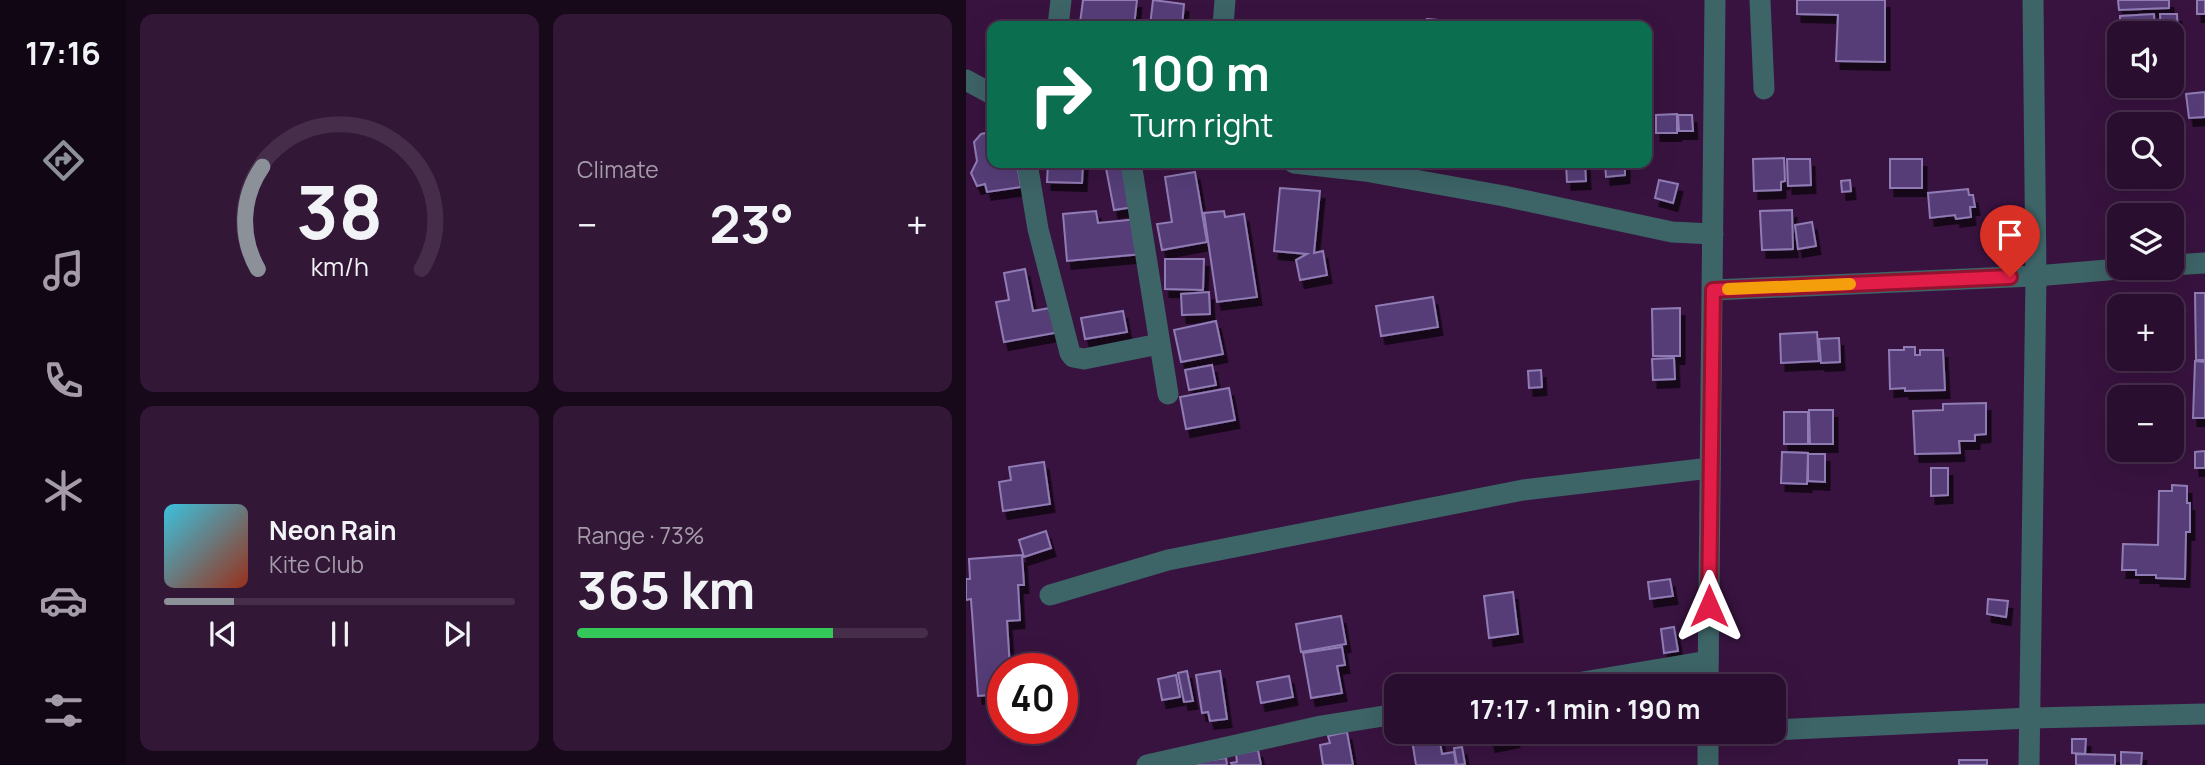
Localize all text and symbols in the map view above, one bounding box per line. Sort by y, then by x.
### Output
map controls [2107,21,2184,462]
button: sound [2107,21,2184,98]
text: 17:16 [25,31,101,75]
text: 100 m [1130,39,1270,106]
icon: right [1015,49,1106,140]
text: Turn right [1130,103,1273,147]
button: search [2107,112,2184,189]
icon: directions [39,136,88,185]
text: Climate [577,153,659,185]
text: 38 [296,161,383,261]
text: 23° [710,188,794,259]
text: − [577,198,598,250]
text: + [906,198,928,250]
button: layers [2107,203,2184,280]
pin [1980,205,2040,277]
icon: arrive [1991,216,2029,254]
icon: music [39,246,88,295]
text: km/h [310,249,369,284]
button: + [2107,294,2184,371]
icon: phone [39,356,88,405]
button: − [2107,385,2184,462]
icon: climate [39,466,88,515]
text: Neon Rain [269,512,397,548]
text: Range · 73% [577,519,704,551]
text: Kite Club [269,548,364,580]
text: 365 km [577,554,755,625]
position arrow [1672,569,1746,643]
icon: car [39,576,88,625]
icon: previous [204,615,242,653]
icon: pause [321,615,359,653]
icon: next [438,615,476,653]
speed limit sign: 40 [987,653,1078,744]
icon: filters [39,686,88,735]
text: 17:17 · 1 min · 190 m [1470,691,1700,727]

